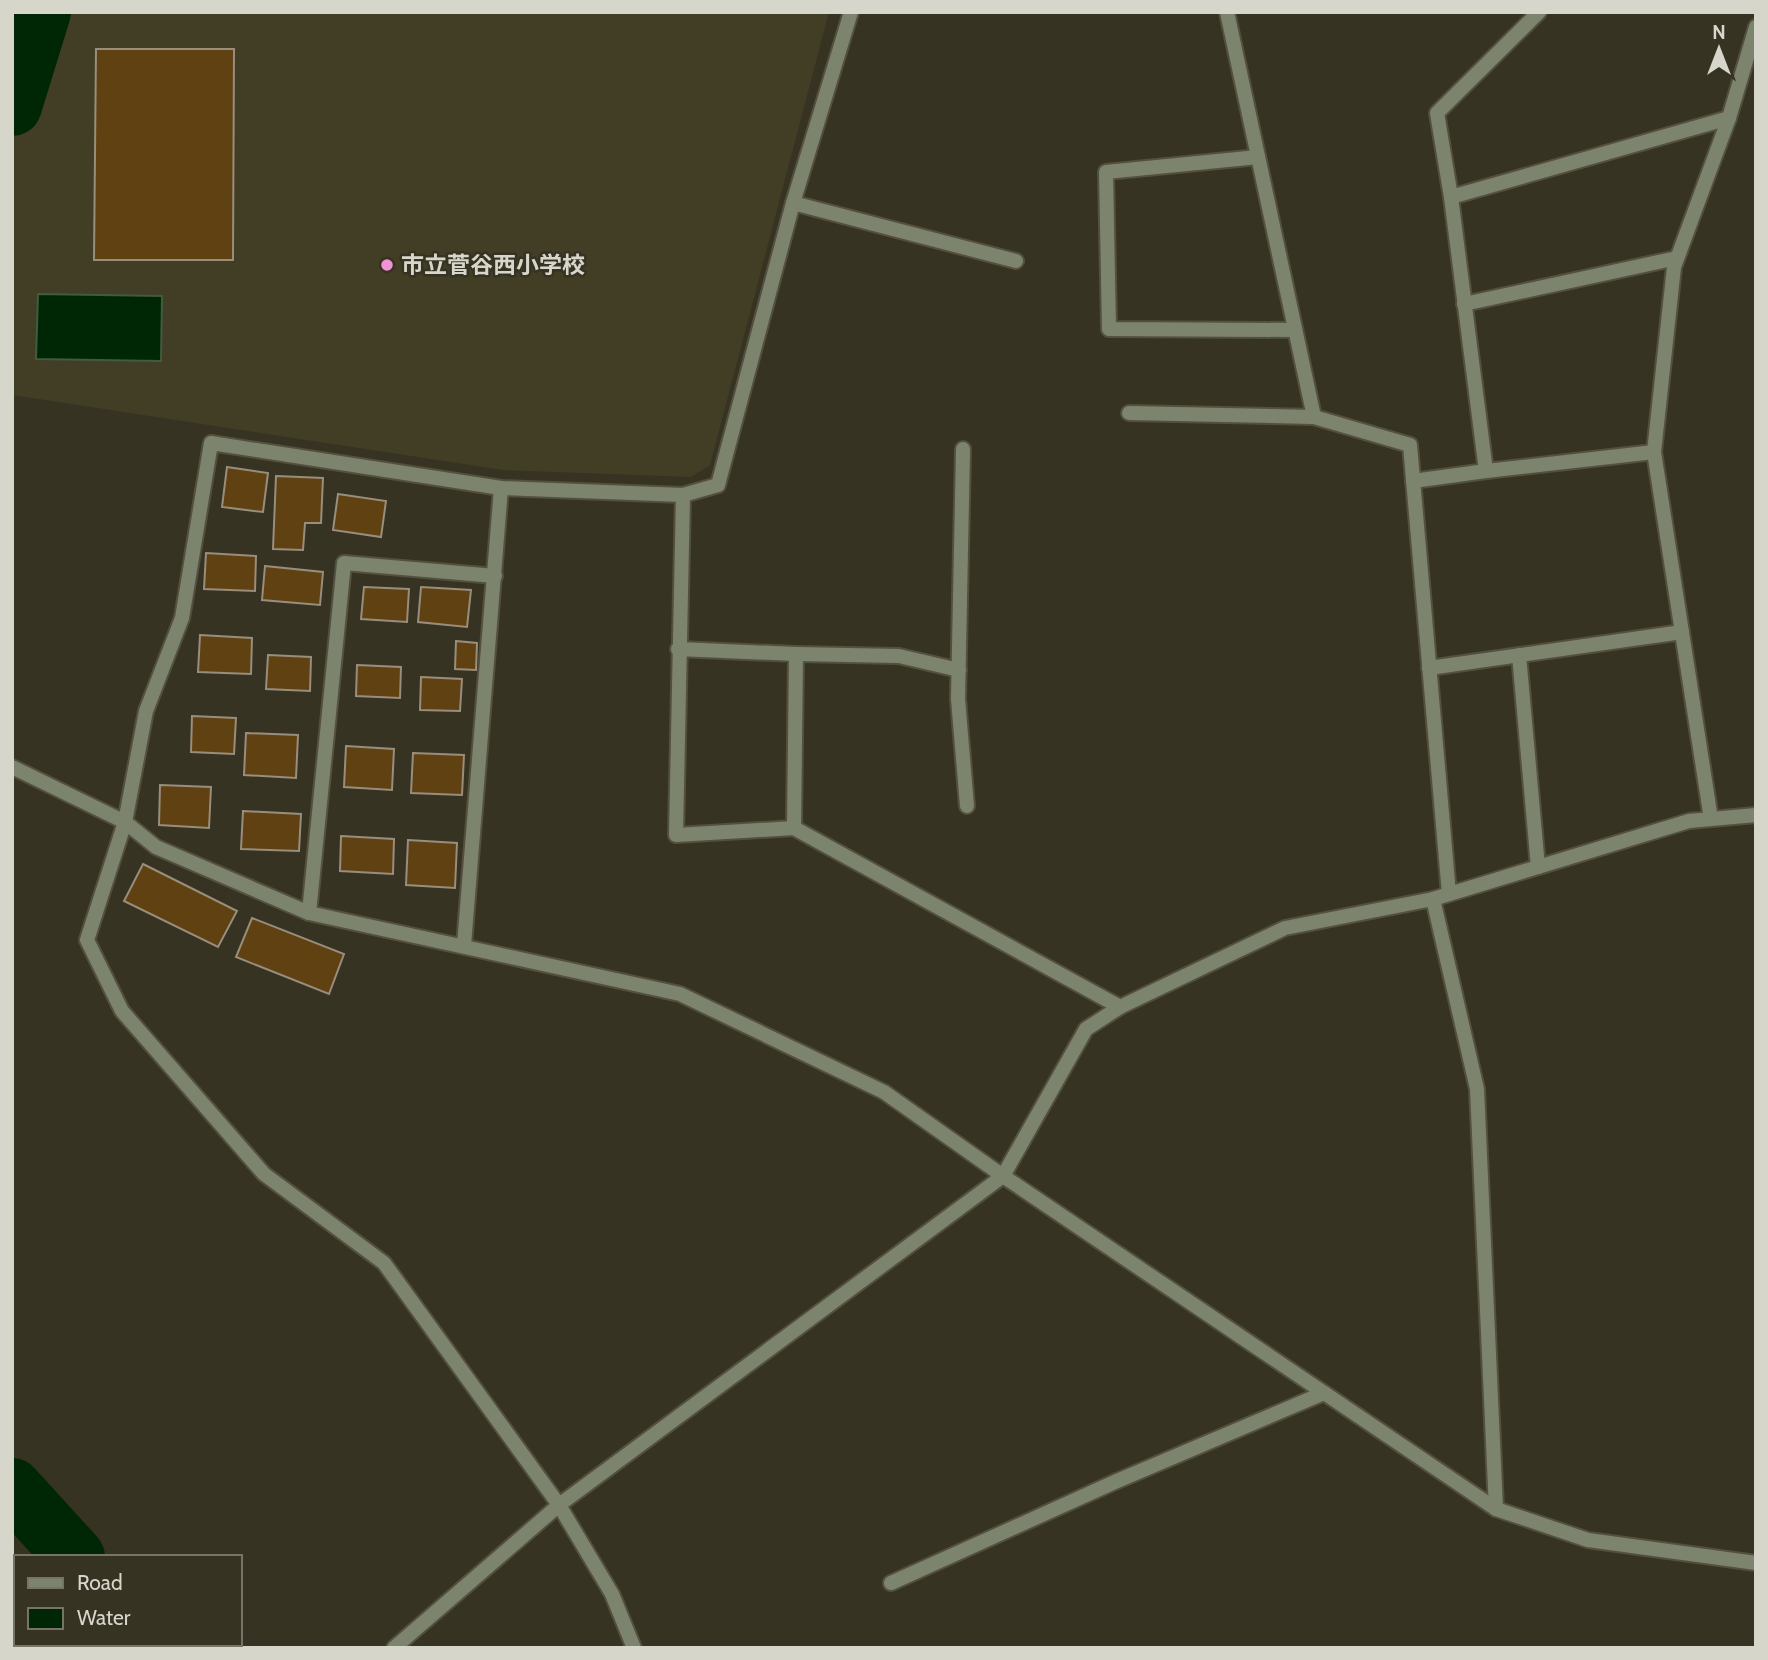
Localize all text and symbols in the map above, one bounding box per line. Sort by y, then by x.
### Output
north arrow [1684,14,1754,84]
text: N [1712,21,1726,44]
place label: 市立菅谷西小学校 [401,251,585,279]
marker: 市立菅谷西小学校 [379,257,395,273]
legend [14,1555,242,1646]
text: Road [77,1570,123,1595]
text: Water [77,1605,131,1630]

